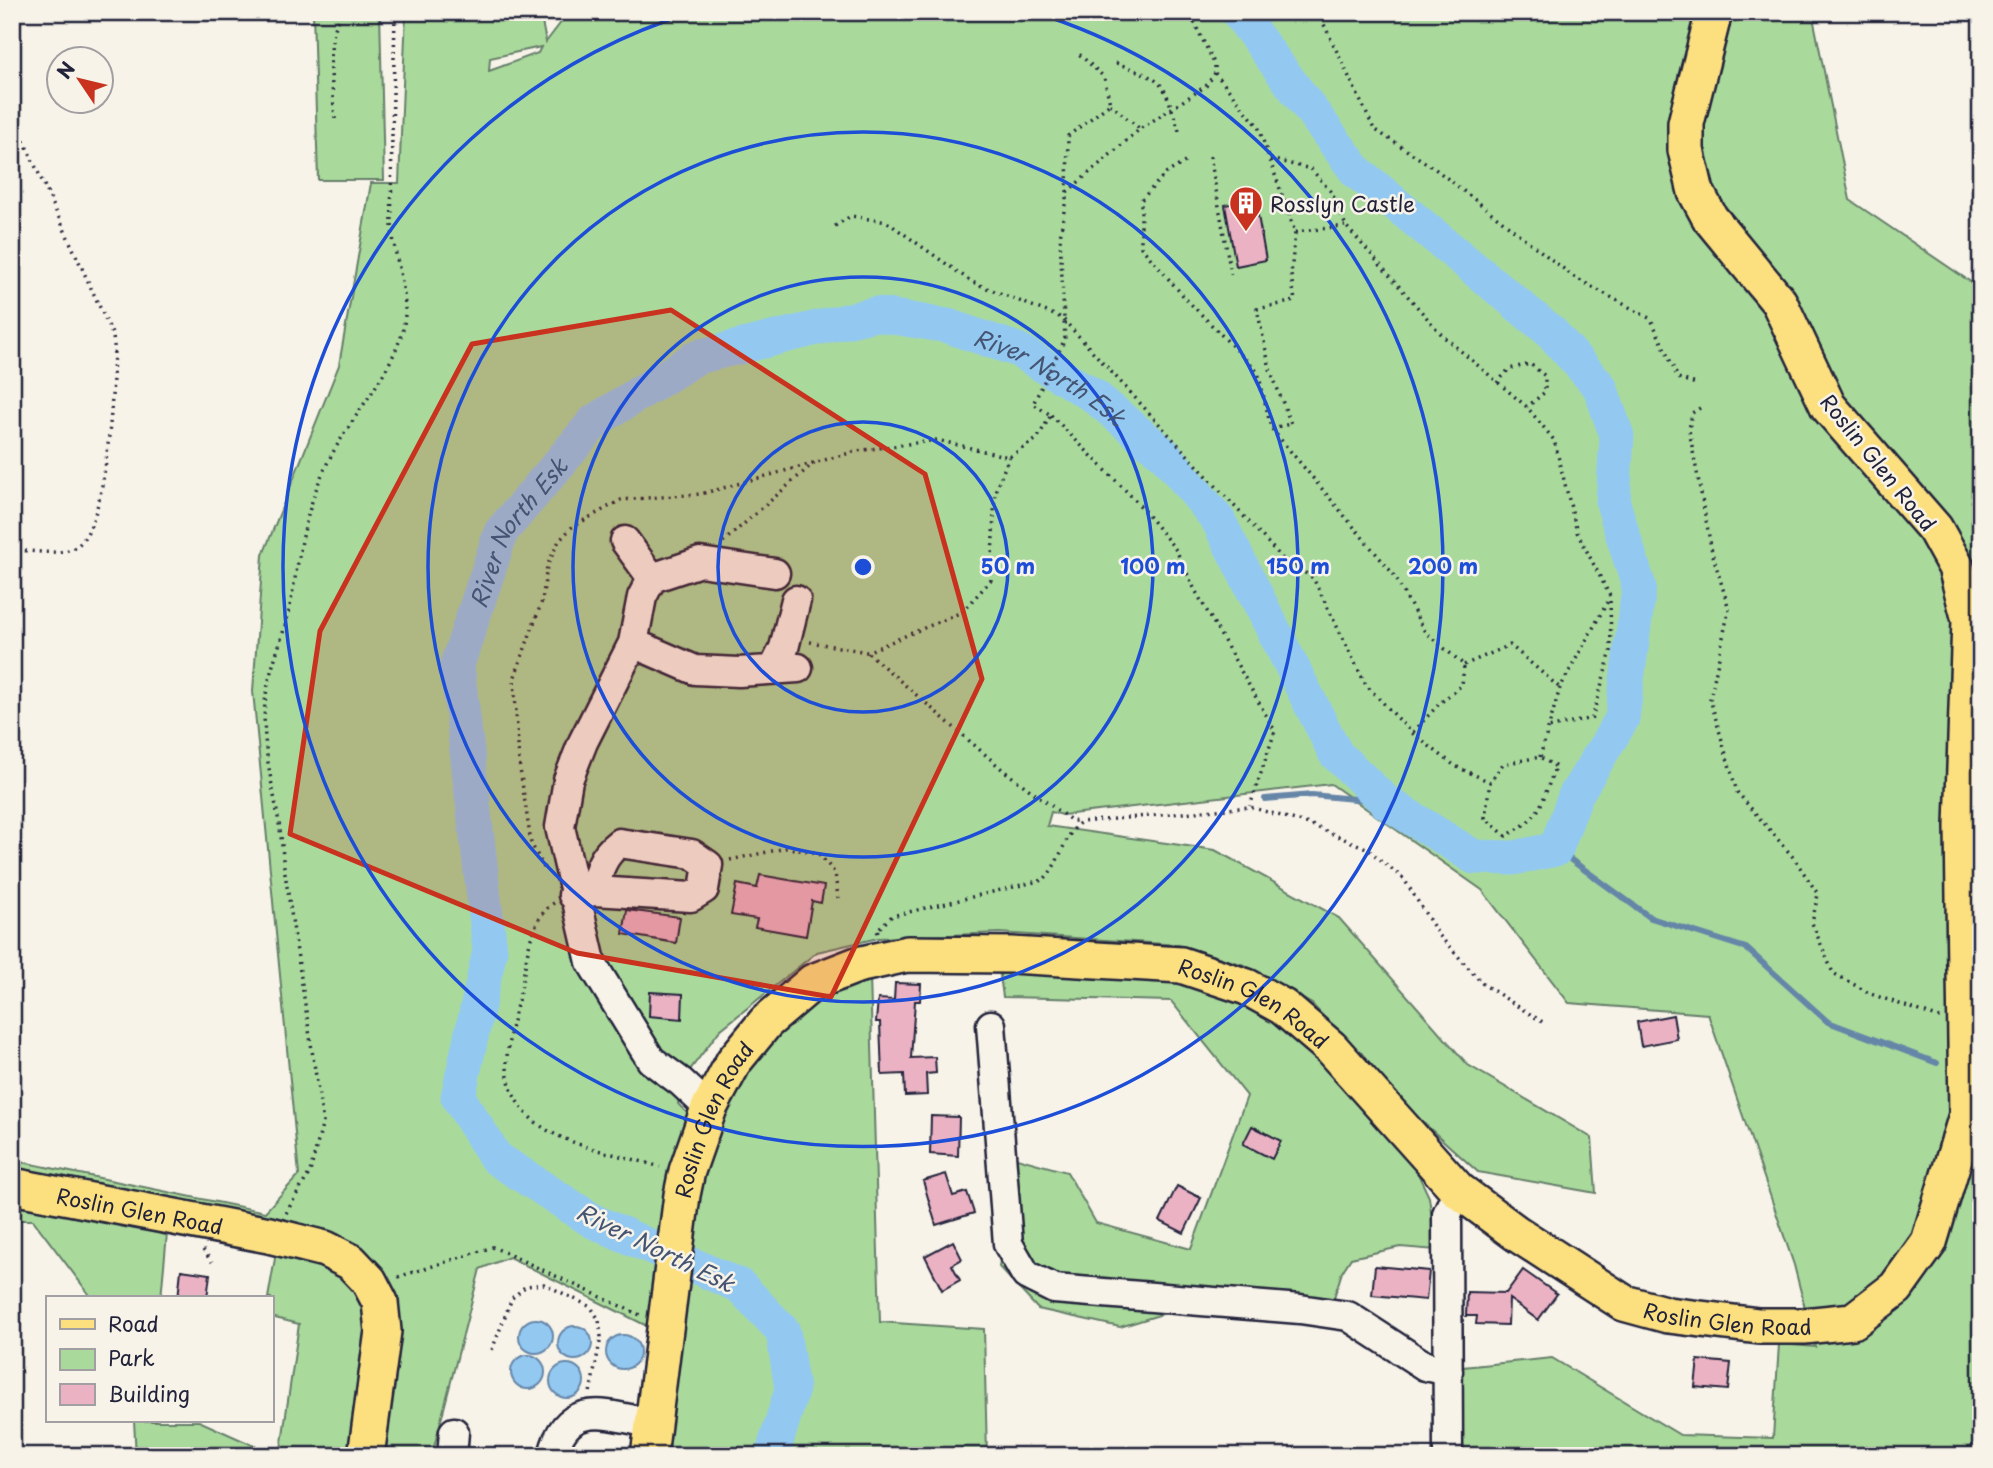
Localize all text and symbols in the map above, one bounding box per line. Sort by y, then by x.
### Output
north arrow [46,46,116,116]
text: N [49,55,81,84]
building icon: Rosslyn Castle [1227,184,1265,233]
place label: Rosslyn Castle [1270,187,1415,219]
water label: River North Esk [969,319,1135,434]
street label: Roslin Glen Road [1813,386,1945,538]
water label: River North Esk [460,449,575,612]
text: 50 m [981,549,1035,581]
text: 100 m [1120,549,1186,581]
text: 150 m [1266,549,1330,581]
text: 200 m [1408,549,1478,581]
centre of rings [851,555,875,579]
street label: Roslin Glen Road [1174,949,1336,1056]
street label: Roslin Glen Road [666,1034,760,1201]
street label: Roslin Glen Road [54,1179,226,1242]
water label: River North Esk [571,1194,742,1301]
street label: Roslin Glen Road [1640,1293,1813,1342]
legend [46,1296,273,1422]
text: Road [108,1307,159,1339]
text: Park [108,1341,155,1373]
text: Building [108,1377,190,1409]

